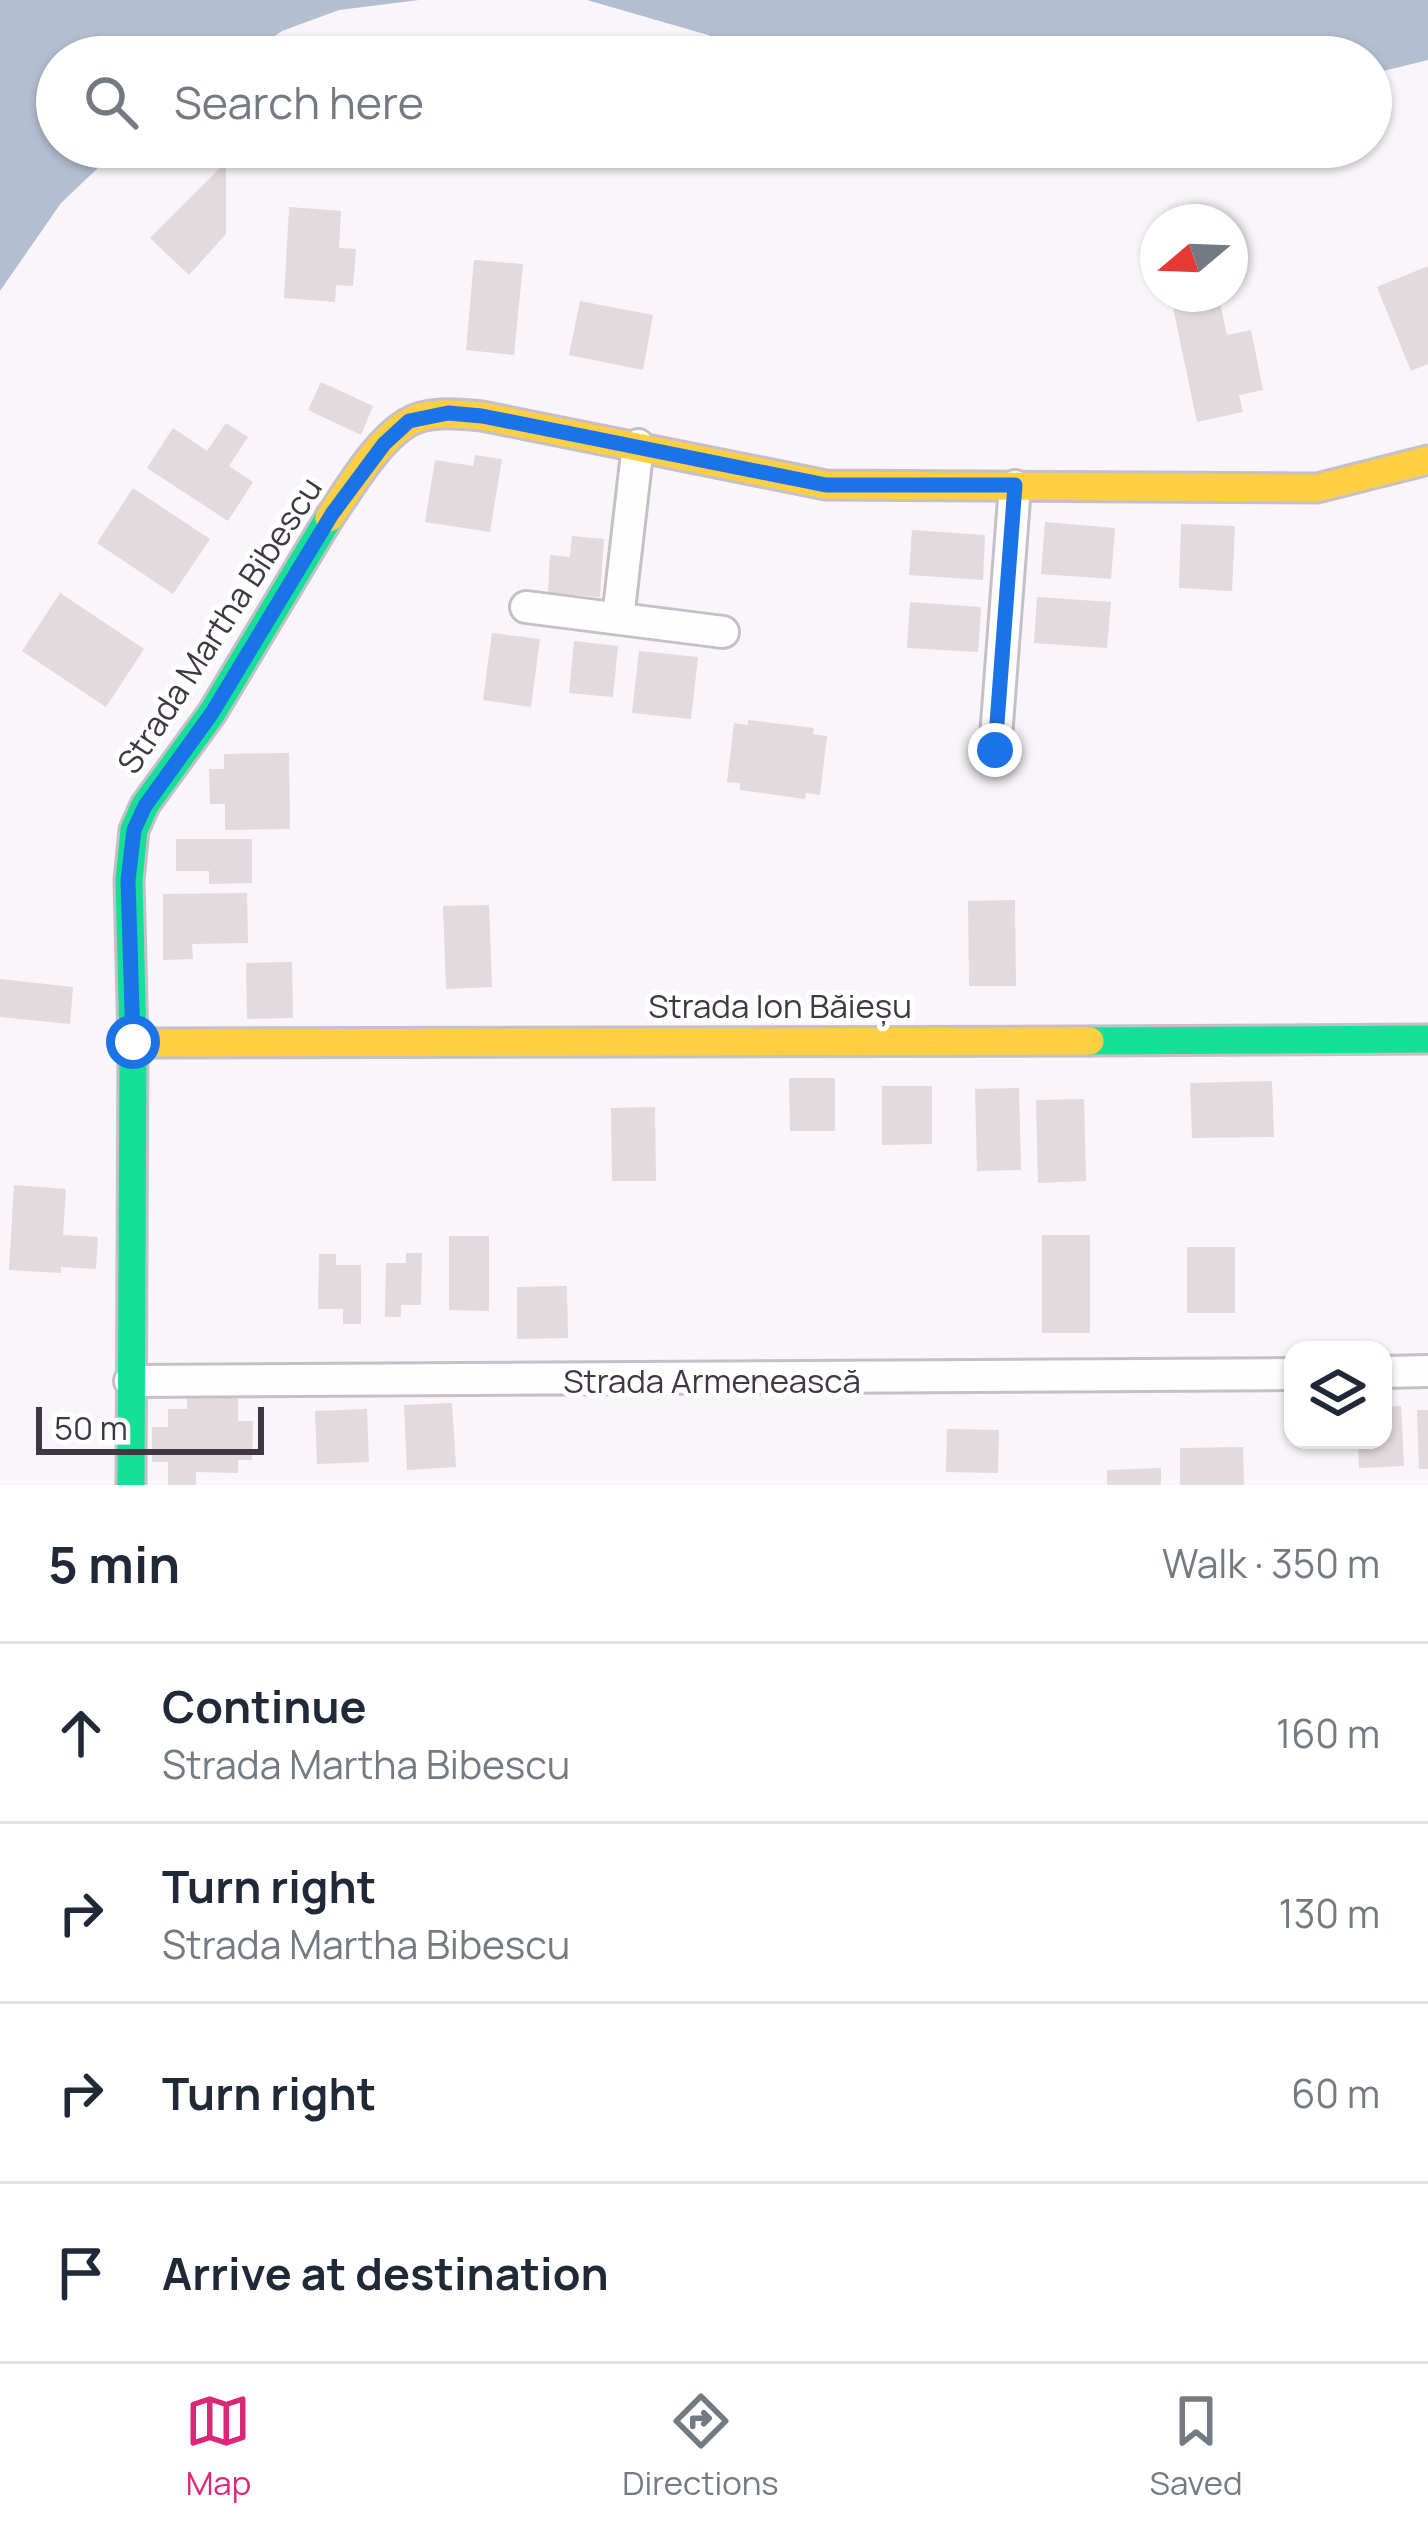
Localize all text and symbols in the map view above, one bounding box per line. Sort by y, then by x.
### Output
search box [36,36,1392,168]
icon: search [78,69,144,135]
text: Search here [174,71,424,133]
north arrow [1140,204,1248,312]
street label: Strada Martha Bibescu [106,468,332,782]
route end [968,723,1022,777]
street label: Strada Ion Băieșu [648,983,912,1028]
route start [106,1015,160,1069]
map controls [1284,1341,1392,1449]
button: layers [1284,1341,1392,1449]
street label: Strada Armenească [563,1358,861,1403]
scale bar [36,1401,264,1454]
text: 50 m [54,1405,128,1450]
text: 5 min [48,1529,180,1598]
text: Walk · 350 m [1162,1536,1380,1590]
text: Continue [162,1675,367,1737]
icon: ahead [48,1700,114,1766]
text: 160 m [1276,1706,1380,1760]
text: Strada Martha Bibescu [162,1737,570,1791]
text: Turn right [162,1855,376,1917]
icon: right [48,1880,114,1946]
text: 130 m [1279,1886,1380,1940]
text: Strada Martha Bibescu [162,1917,570,1971]
icon: right [48,2060,114,2126]
text: Turn right [162,2062,376,2124]
text: 60 m [1291,2066,1380,2120]
icon: arrive [48,2240,114,2306]
text: Arrive at destination [162,2242,609,2304]
tab: Map [185,2388,251,2505]
tab: Directions [622,2388,779,2505]
tab: Saved [1150,2388,1243,2505]

